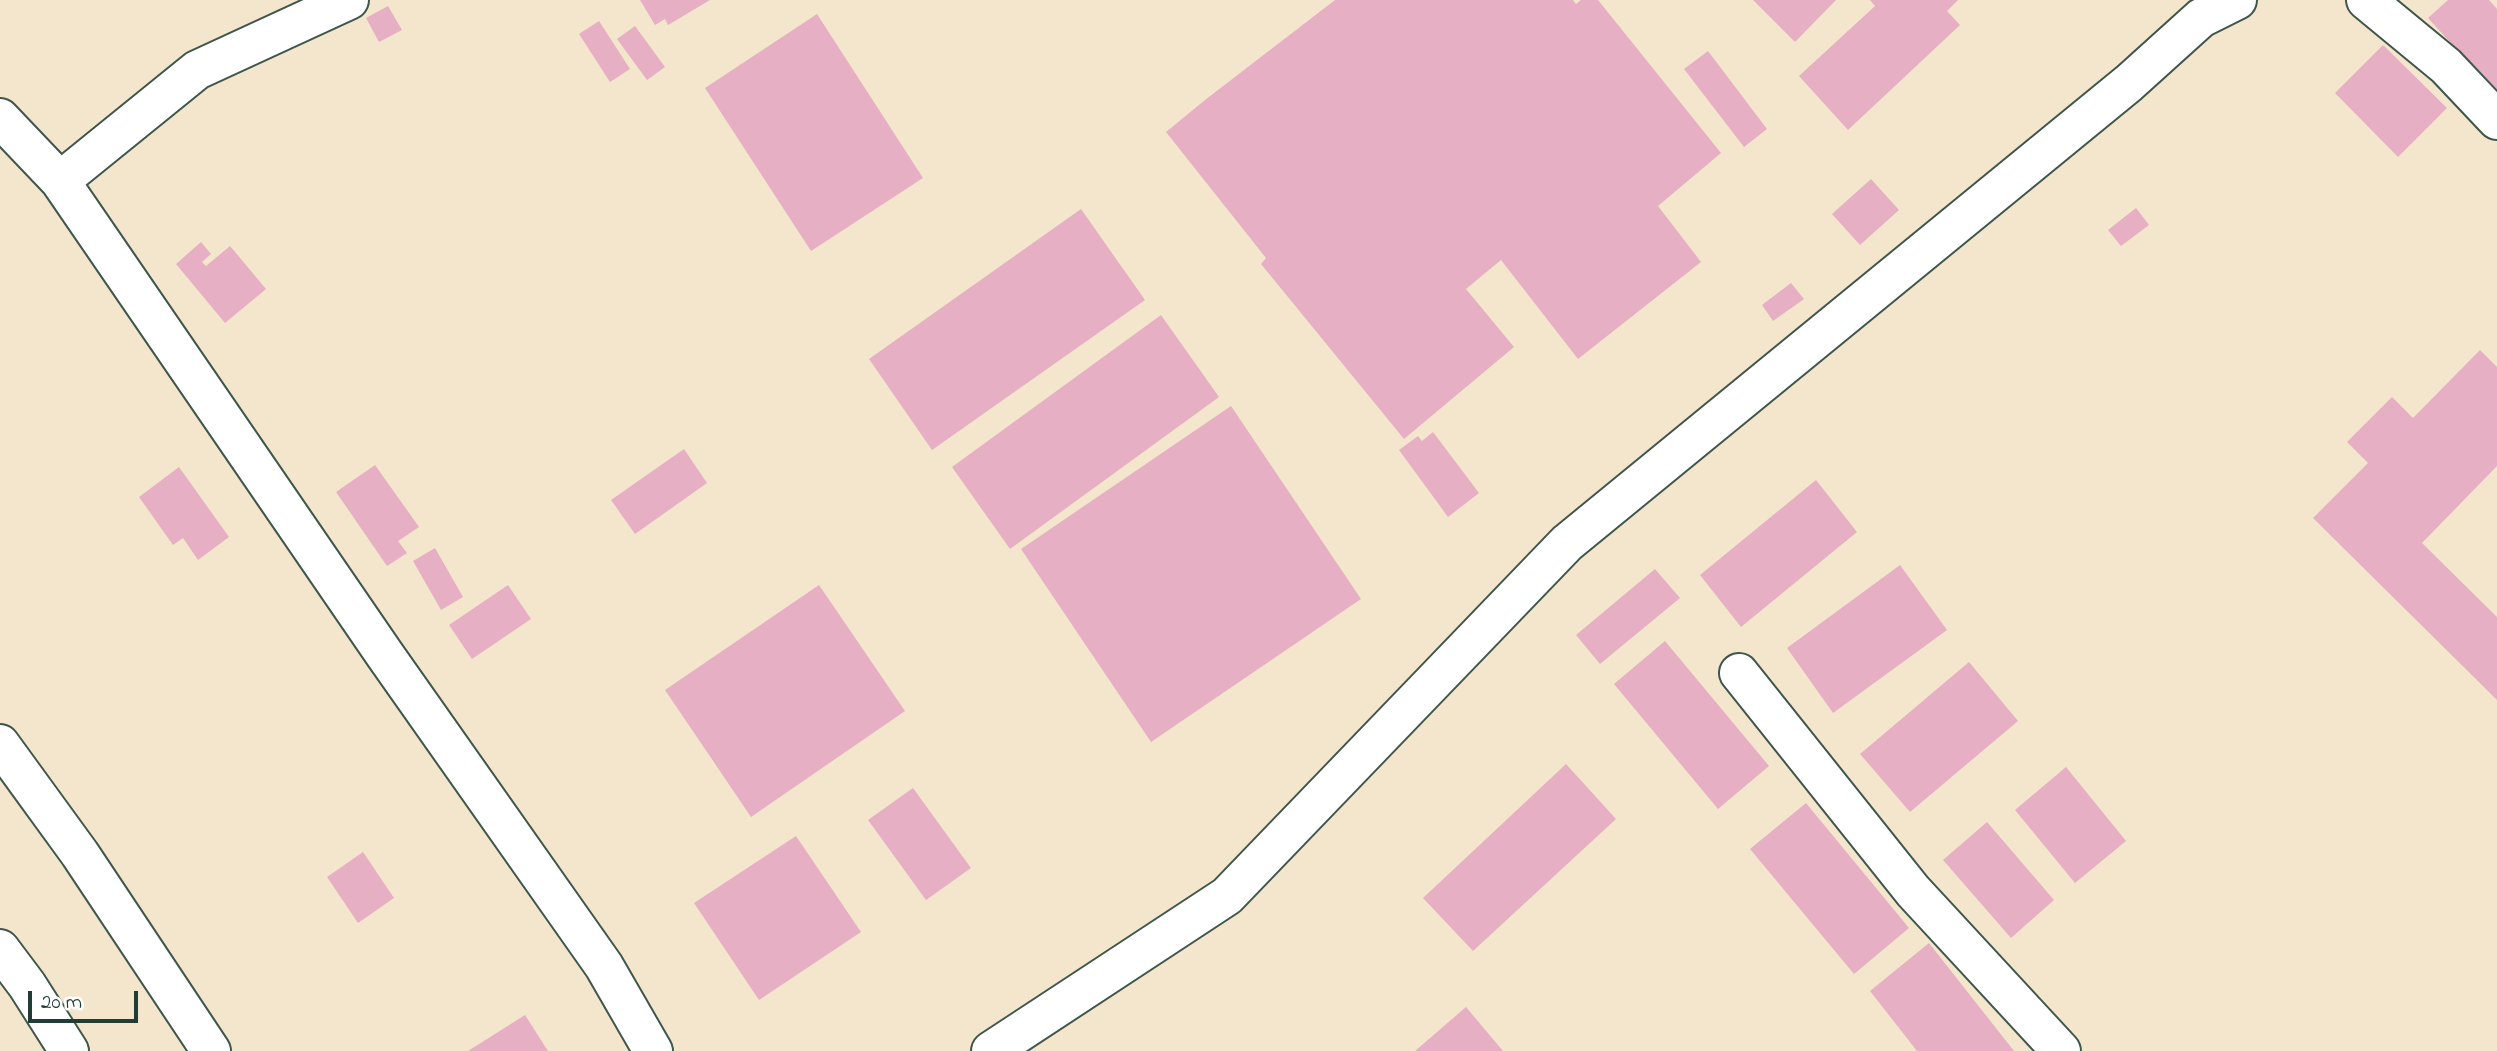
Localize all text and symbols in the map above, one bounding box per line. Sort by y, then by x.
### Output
scale bar [32,978,142,1022]
text: 20 m [41,988,82,1018]

